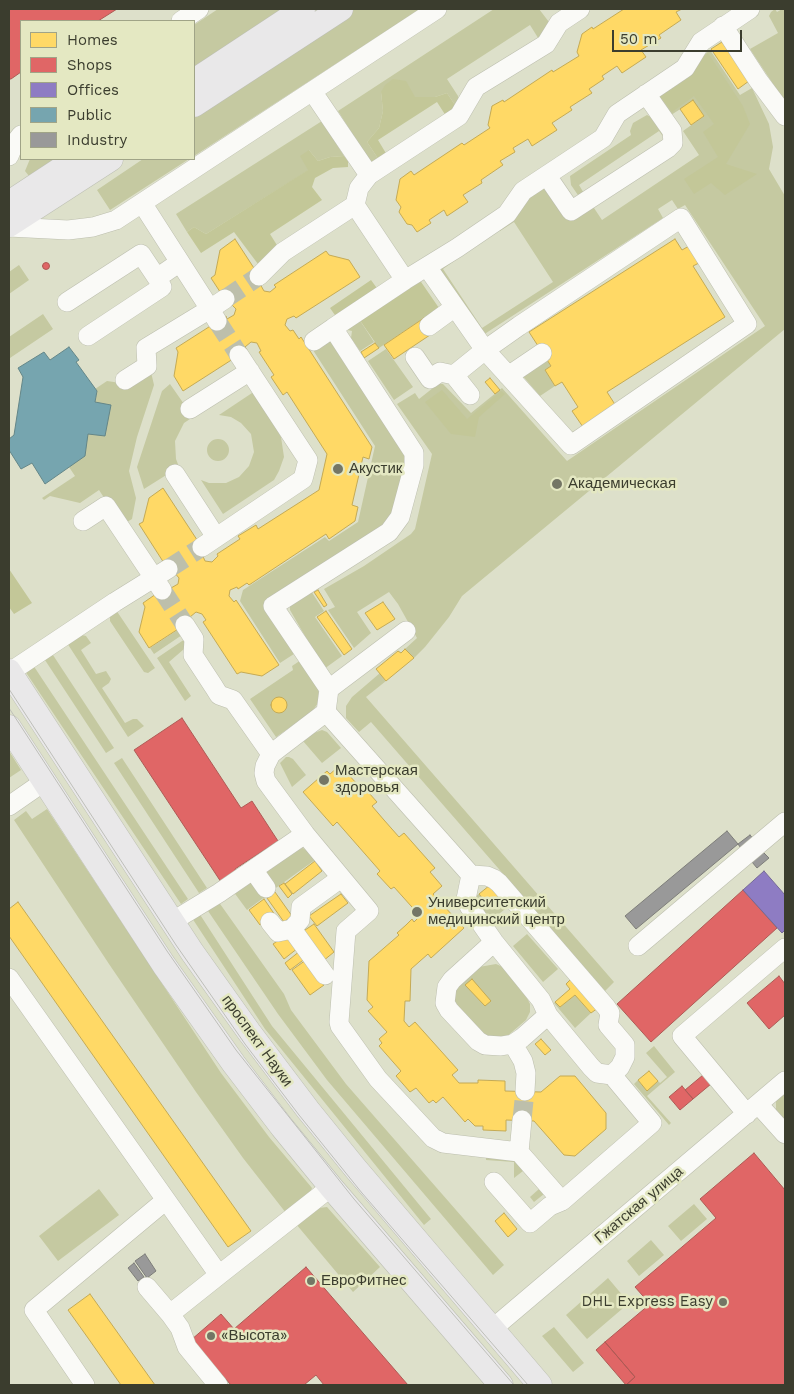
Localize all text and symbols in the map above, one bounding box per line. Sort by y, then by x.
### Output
legend [20,20,195,160]
scale bar [614,20,744,52]
text: 50 m [620,30,657,48]
text: Homes [67,31,118,49]
text: Shops [67,56,112,74]
text: Offices [67,81,119,99]
text: Public [67,106,112,124]
text: Industry [67,131,127,149]
place label: Акустик [349,460,402,478]
marker: Акустик [331,462,345,476]
place label: Академическая [568,475,676,493]
marker: Академическая [550,477,564,491]
place label: Мастерская здоровья [335,762,418,797]
marker: Мастерская здоровья [317,773,331,787]
place label: Университетский медицинский центр [428,894,565,929]
marker: Университетский медицинский центр [410,905,424,919]
street label: проспект Науки [218,992,296,1090]
street label: Гжатская улица [591,1163,687,1247]
place label: ЕвроФитнес [321,1272,406,1290]
marker: ЕвроФитнес [305,1275,317,1287]
place label: DHL Express Easy [581,1293,713,1311]
marker: DHL Express Easy [717,1296,729,1308]
place label: «Высота» [221,1327,287,1345]
marker: «Высота» [205,1330,217,1342]

